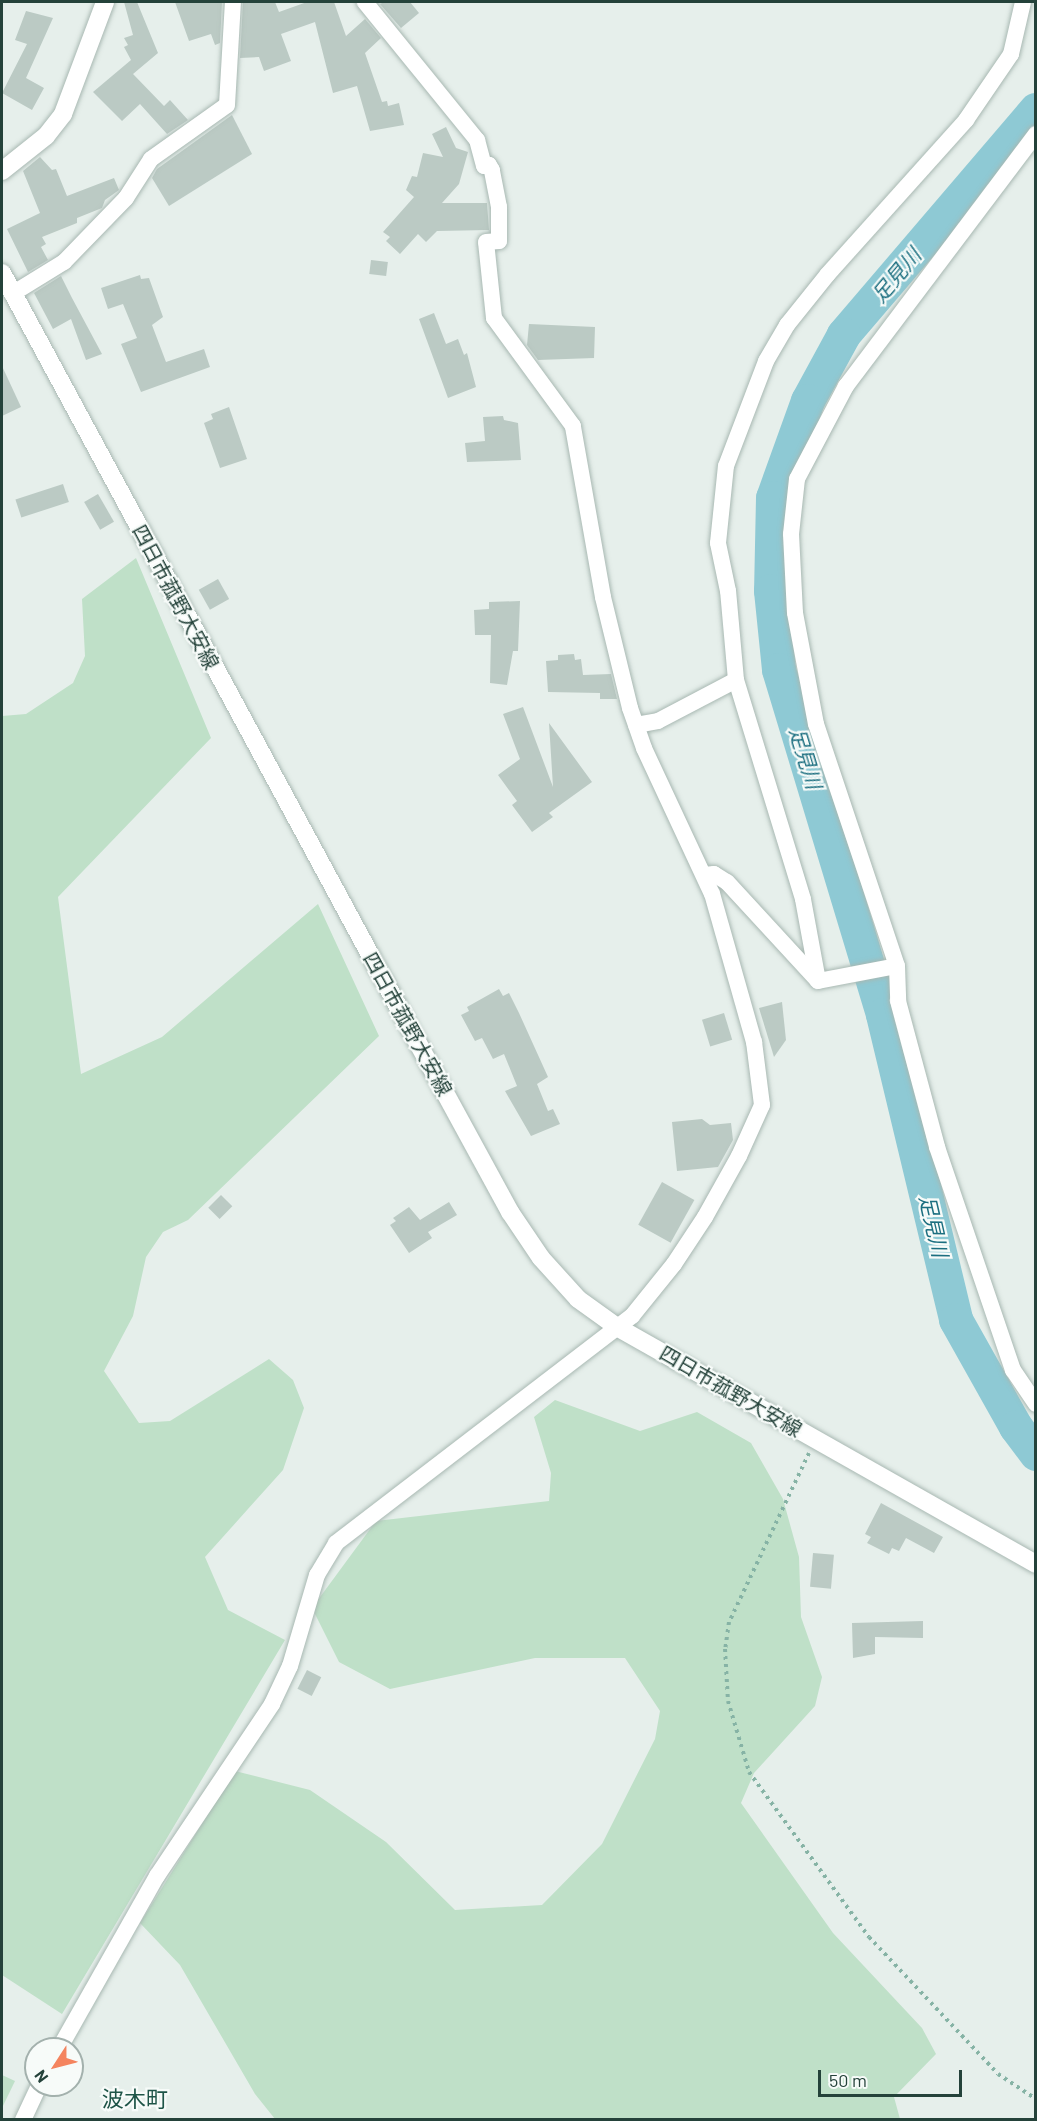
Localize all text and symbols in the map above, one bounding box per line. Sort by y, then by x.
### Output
water label: 足見川 [866,243,926,307]
street label: 四日市菰野大安線 [128,521,224,673]
water label: 足見川 [785,724,827,792]
street label: 四日市菰野大安線 [359,948,457,1100]
water label: 足見川 [915,1192,953,1260]
street label: 四日市菰野大安線 [656,1341,806,1441]
north arrow [24,2037,84,2097]
scale bar [821,2058,965,2096]
text: N [30,2067,51,2087]
text: 50 m [829,2069,867,2091]
district label: 波木町 [102,2086,168,2112]

